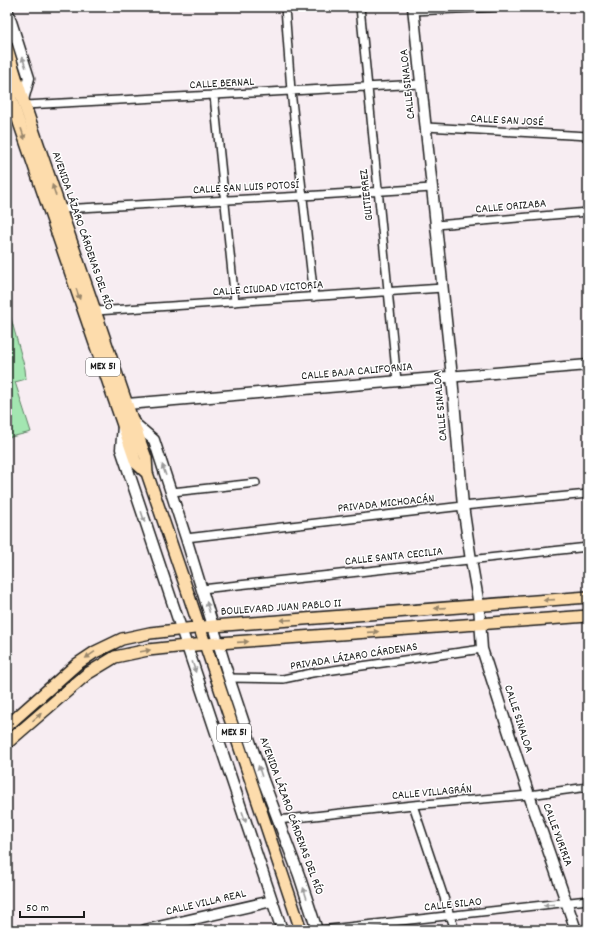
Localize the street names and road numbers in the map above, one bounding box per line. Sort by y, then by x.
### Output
street label: CALLE SINALOA [396,48,420,120]
street label: CALLE BERNAL [189,74,255,94]
street label: CALLE SAN JOSÉ [470,111,544,131]
street label: AVENIDA LÁZARO CÁRDENAS DEL RÍO [47,149,117,313]
street label: GUITIERREZ [356,168,378,222]
street label: CALLE SAN LUIS POTOSÍ [193,177,300,199]
street label: CALLE ORIZABA [475,195,548,219]
street label: CALLE CIUDAD VICTORIA [212,277,324,301]
road number: MEX 51 [86,358,120,376]
street label: CALLE BAJA CALIFORNIA [301,359,414,385]
street label: CALLE SINALOA [429,370,453,442]
street label: PRIVADA MICHOACÁN [337,490,435,518]
street label: CALLE SANTA CECILIA [344,543,444,571]
street label: BOULEVARD JUAN PABLO II [220,595,342,621]
street label: PRIVADA LÁZARO CÁRDENAS [289,639,419,675]
street label: CALLE SINALOA [499,683,537,755]
road number: MEX 51 [217,724,251,742]
street label: AVENIDA LÁZARO CÁRDENAS DEL RÍO [254,735,328,897]
street label: CALLE VILLAGRÁN [391,781,473,805]
street label: CALLE YURIRIA [538,801,576,869]
street label: CALLE VILLA REAL [164,885,248,920]
street label: CALLE SILAO [423,894,483,916]

